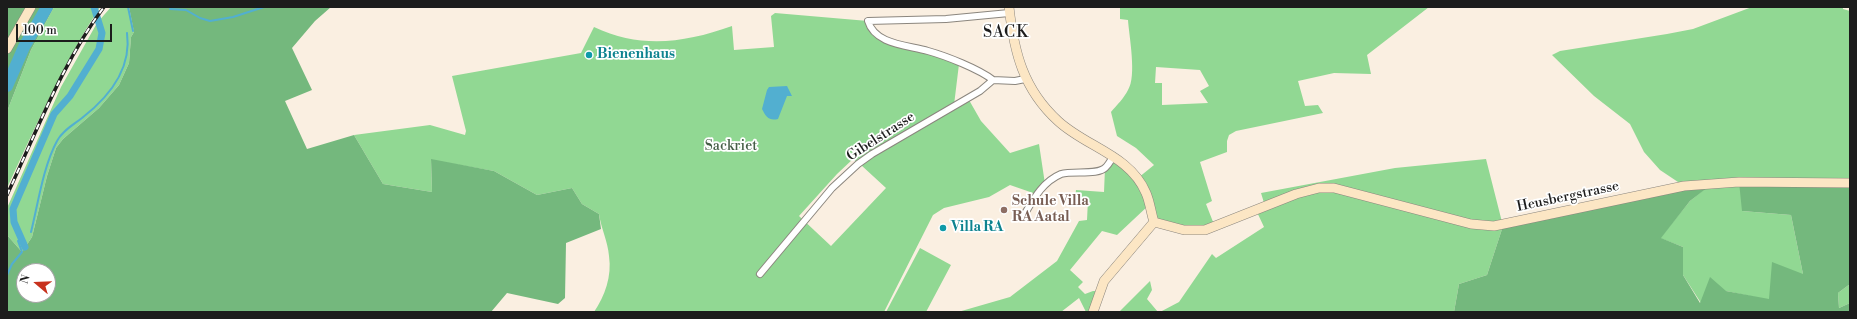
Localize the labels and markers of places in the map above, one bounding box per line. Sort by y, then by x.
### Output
place label: Bienenhaus [597,47,675,63]
marker: Bienenhaus [584,50,594,60]
place label: Schule Villa RA Aatal [1012,194,1089,226]
marker: Schule Villa RA Aatal [999,205,1009,215]
place label: Villa RA [951,220,1003,236]
marker: Villa RA [938,223,948,233]

